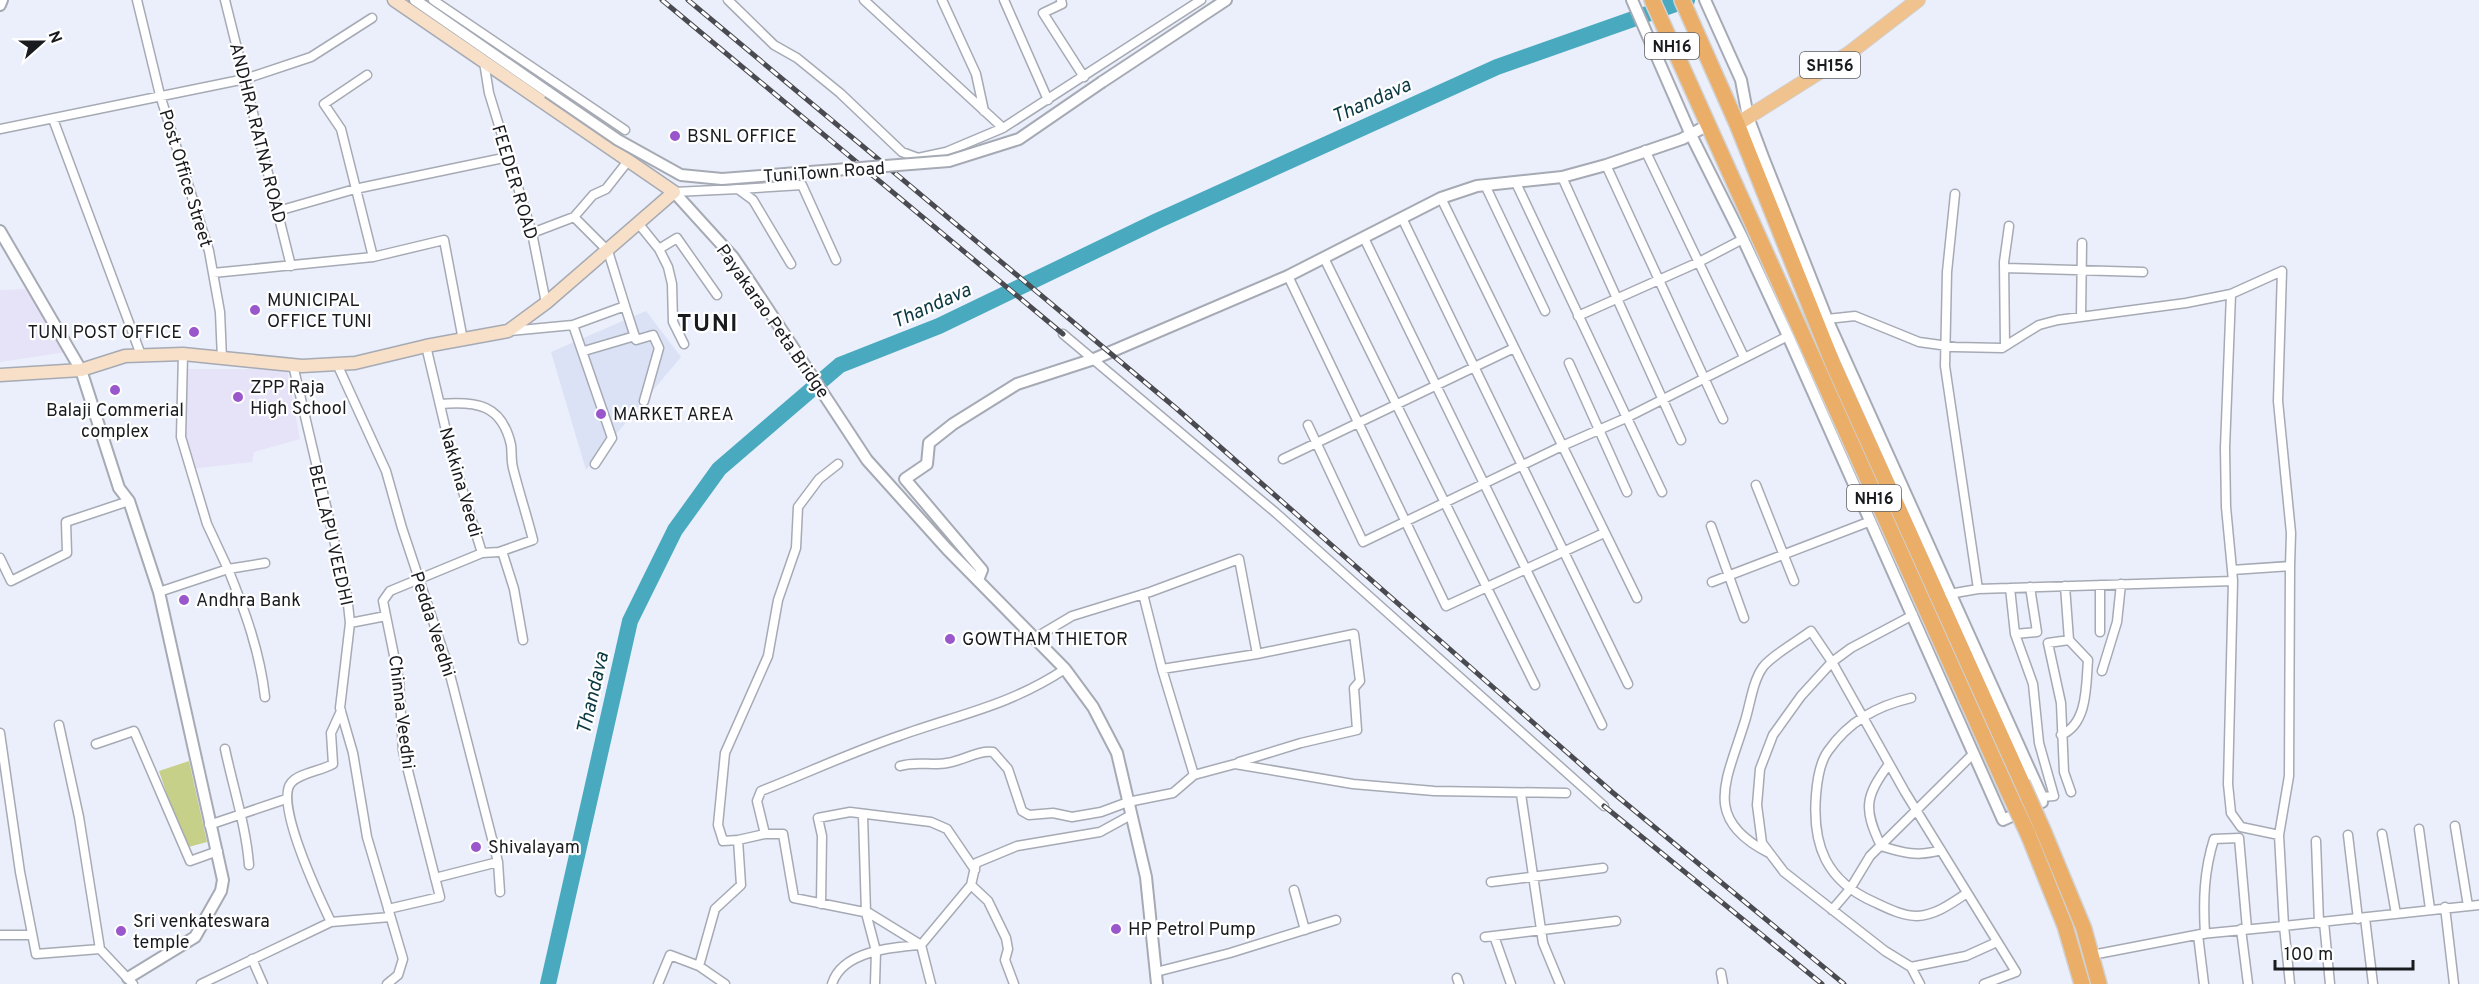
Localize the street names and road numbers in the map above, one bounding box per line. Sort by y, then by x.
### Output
road number: NH16 [1645,33,1699,59]
street label: ANDHRA RATNA ROAD [223,41,290,226]
road number: SH156 [1800,52,1860,78]
street label: Post Office Street [153,107,216,250]
street label: FEEDER ROAD [485,122,542,243]
street label: TuniTown Road [762,158,886,189]
street label: Payakarao Peta Bridge [710,240,834,403]
street label: Nakkina Veedi [433,425,486,540]
street label: BELLAPU VEEDHI [302,462,357,608]
road number: NH16 [1847,485,1901,511]
street label: Pedda Veedhi [404,569,459,680]
street label: Chinna Veedhi [382,654,419,771]

